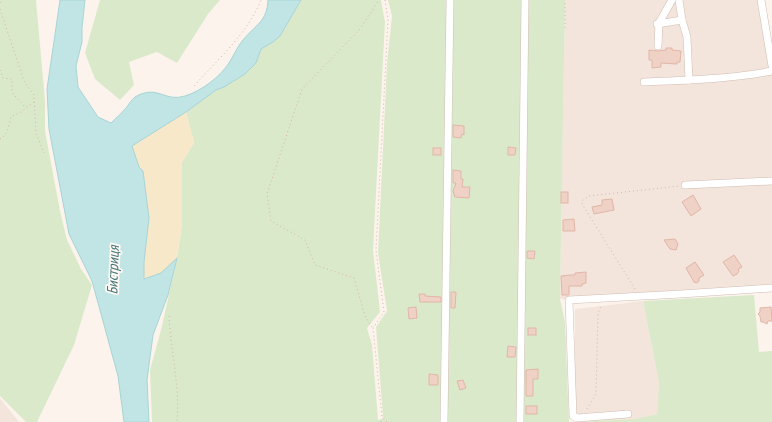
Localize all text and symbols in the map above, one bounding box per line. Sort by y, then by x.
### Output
water label: Бистриця [102,244,123,295]

